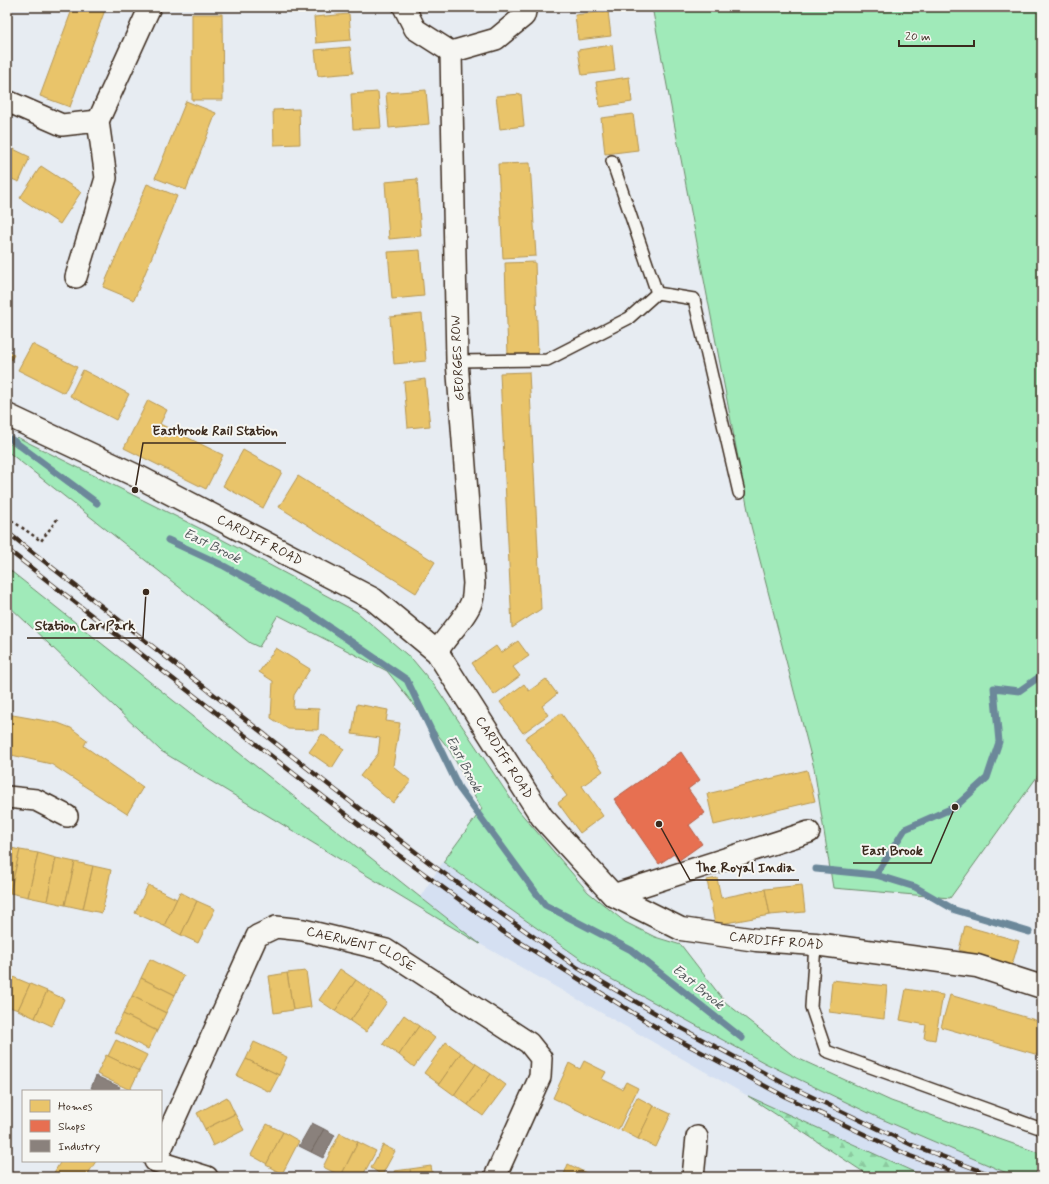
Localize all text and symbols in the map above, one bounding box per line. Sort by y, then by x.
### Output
scale bar [899,22,974,48]
text: 20 m [905,29,931,45]
street label: GEORGES ROW [447,314,469,401]
callout: Eastbrook Rail Station [143,417,286,443]
text: Eastbrook Rail Station [152,422,278,440]
street label: CARDIFF ROAD [214,511,306,569]
water label: East Brook [180,524,244,568]
callout: Station Car Park [27,612,143,638]
text: Station Car Park [35,617,135,635]
street label: CARDIFF ROAD [472,713,537,802]
water label: East Brook [442,733,487,796]
callout: East Brook [853,837,931,863]
text: East Brook [861,842,923,860]
callout: The Royal India [690,854,799,880]
text: The Royal India [696,859,795,877]
street label: CAERWENT CLOSE [305,923,419,975]
street label: CARDIFF ROAD [728,928,825,954]
water label: East Brook [668,961,728,1014]
legend [22,1090,162,1162]
text: Homes [58,1099,93,1115]
text: Shops [58,1119,85,1135]
text: Industry [58,1139,100,1155]

